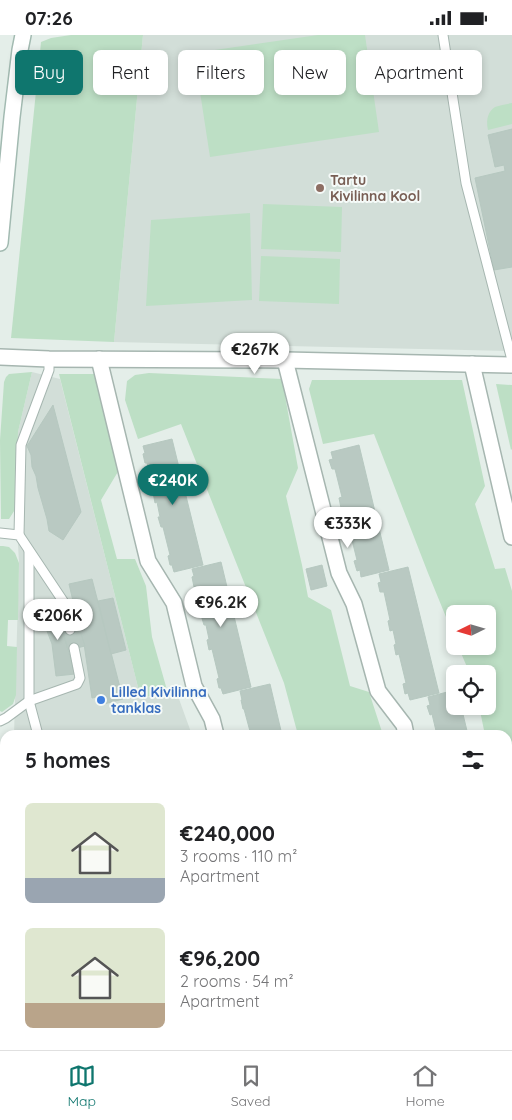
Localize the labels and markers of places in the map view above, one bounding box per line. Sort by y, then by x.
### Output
place label: Tartu Kivilinna Kool [330,171,420,205]
marker: Tartu Kivilinna Kool [314,182,326,194]
pin: €267K [220,333,290,375]
pin: €240K [138,463,208,506]
pin: €333K [313,507,383,549]
pin: €96.2K [180,585,262,628]
pin: €206K [23,599,93,641]
place label: Lilled Kivilinna tanklas [111,683,207,717]
marker: Lilled Kivilinna tanklas [95,694,107,706]

